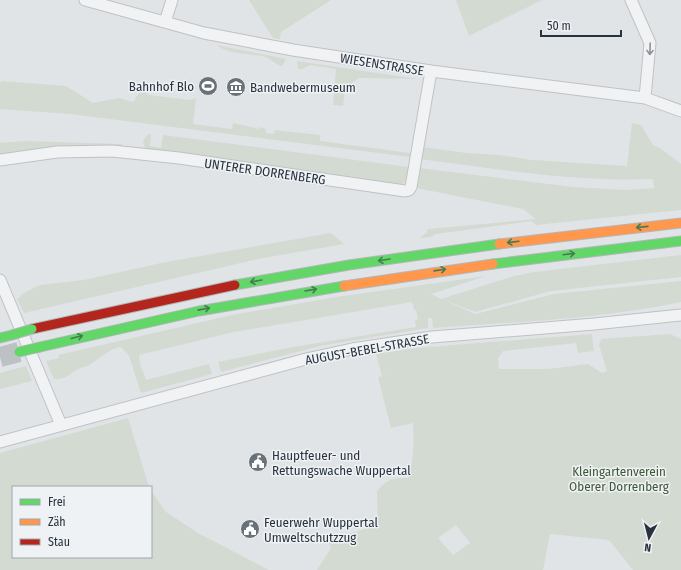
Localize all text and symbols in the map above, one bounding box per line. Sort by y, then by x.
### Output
scale bar [541,12,621,38]
text: 50 m [547,19,571,33]
one-way arrow [646,42,653,55]
street label: WIESENSTRASSE [339,50,425,79]
sports icon: Bahnhof Blo [197,75,219,97]
museum icon: Bandwebermuseum [225,76,247,98]
place label: Bahnhof Blo [129,79,194,94]
place label: Bandwebermuseum [250,80,356,95]
street label: UNTERER DORRENBERG [203,156,327,187]
one-way arrow [636,223,649,231]
one-way arrow [507,238,520,246]
one-way arrow [562,250,575,258]
one-way arrow [378,256,391,264]
one-way arrow [433,266,446,274]
one-way arrow [250,277,263,285]
one-way arrow [304,286,317,294]
one-way arrow [197,305,210,313]
street label: AUGUST-BEBEL-STRASSE [304,331,430,368]
one-way arrow [71,333,84,341]
place label: Hauptfeuer- und Rettungswache Wuppertal [272,448,411,478]
public building icon: Hauptfeuer- und Rettungswache Wuppertal [247,451,269,473]
park label: Kleingartenverein Oberer Dorrenberg [569,464,670,494]
legend [12,486,152,558]
text: Frei [48,495,66,509]
text: Zäh [48,515,66,529]
place label: Feuerwehr Wuppertal Umweltschutzzug [264,515,378,545]
public building icon: Feuerwehr Wuppertal Umweltschutzzug [239,518,261,540]
north arrow [629,518,669,558]
text: Stau [48,535,70,549]
text: N [644,541,652,554]

